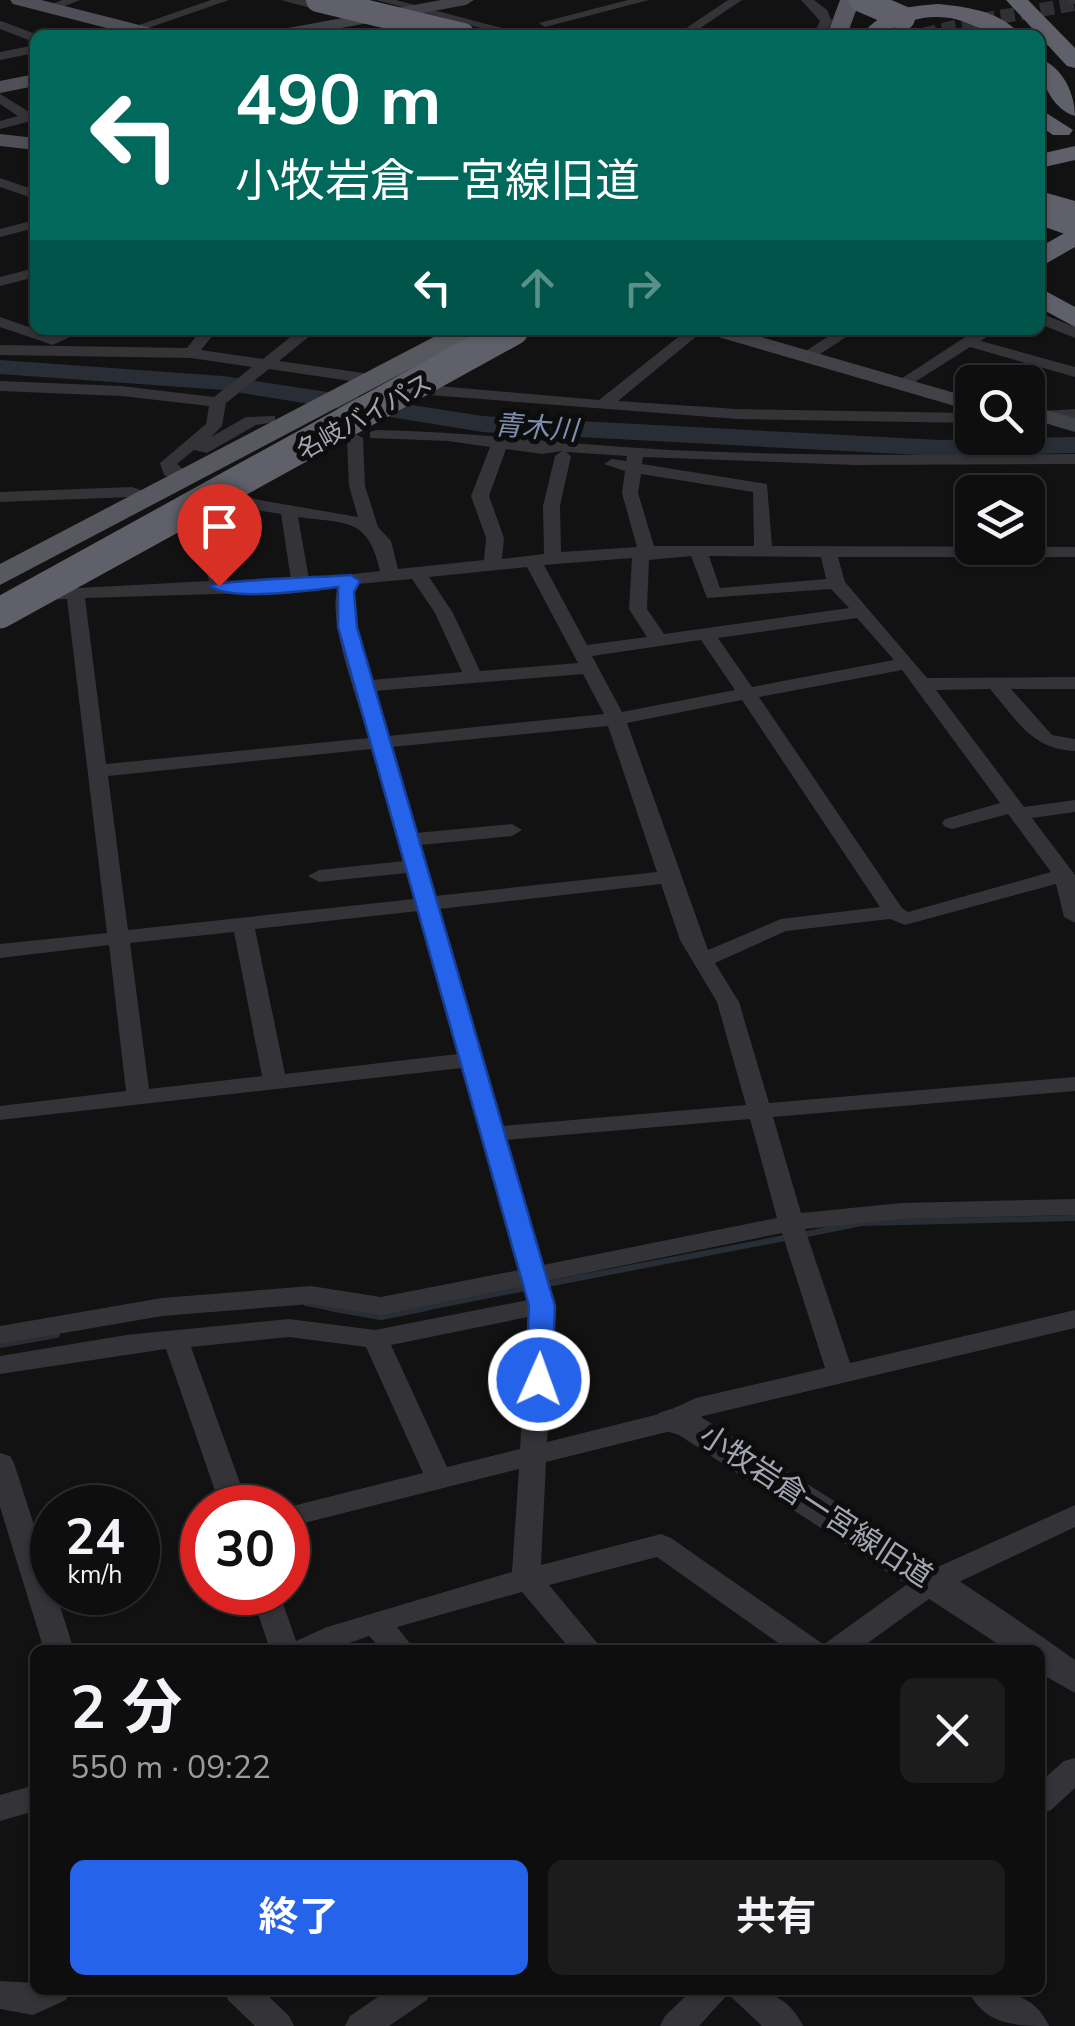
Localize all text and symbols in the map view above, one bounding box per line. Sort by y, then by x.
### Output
text: 490 m [235,53,441,149]
icon: left [70,70,200,200]
text: 小牧岩倉一宮線旧道 [235,151,640,212]
icon: left [405,260,460,315]
icon: ahead [510,260,565,315]
icon: right [615,260,670,315]
map controls [955,365,1045,565]
button: search [955,365,1045,455]
street label: 名岐バイパス [291,366,438,468]
water label: 青木川 [493,406,582,450]
button: layers [955,475,1045,565]
pin [177,484,262,587]
icon: arrive [192,499,247,554]
position arrow [487,1328,591,1432]
street label: 小牧岩倉一宮線旧道 [691,1416,940,1597]
speed limit sign: 30 [180,1485,310,1615]
text: 24 [65,1503,125,1572]
text: km/h [67,1558,123,1592]
text: 2 分 [70,1667,182,1749]
button: close [900,1678,1005,1783]
text: 550 m · 09:22 [70,1746,271,1789]
button: 終了 [70,1860,528,1975]
button: 共有 [548,1860,1005,1975]

